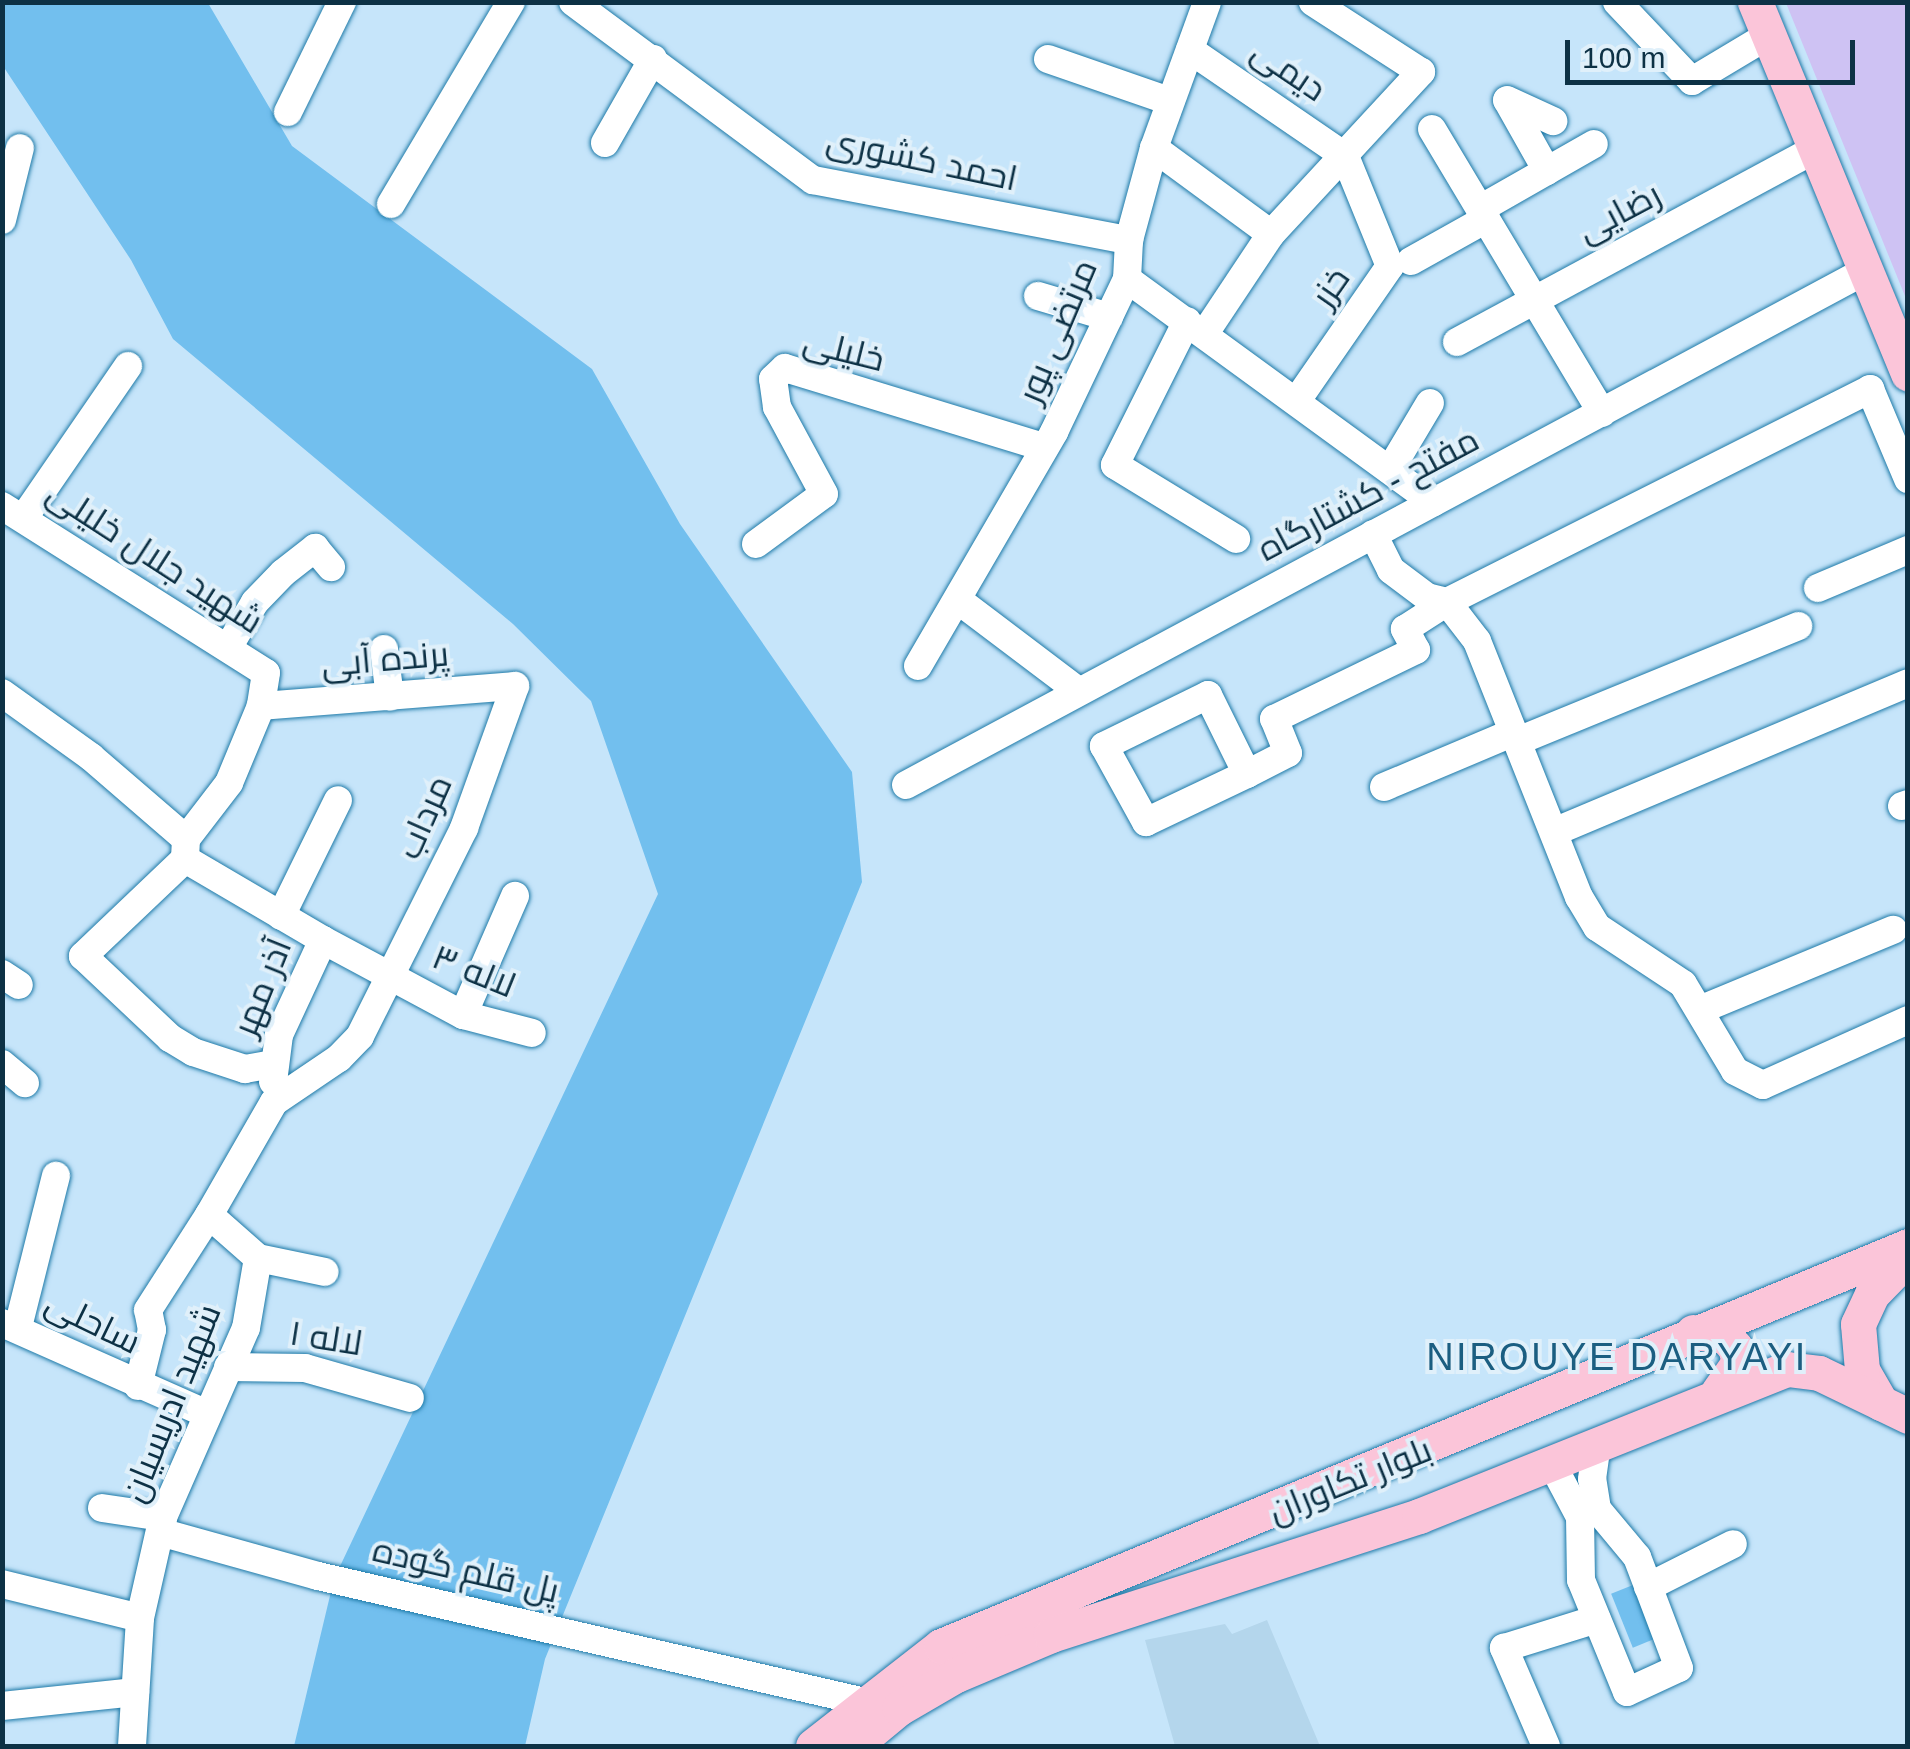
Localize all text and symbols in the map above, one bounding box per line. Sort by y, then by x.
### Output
scale bar [1570,20,1860,82]
street label: دیمی [1244,30,1334,110]
text: 100 m [1582,41,1665,74]
street label: احمد کشوری [823,118,1021,200]
street label: رضایی [1570,173,1668,251]
street label: مرتضی پور [1008,253,1106,409]
street label: خزر [1302,259,1358,315]
street label: خلیلی [799,320,889,380]
street label: مفتح - کشتارگاه [1250,418,1486,570]
street label: شهید جلال خلیلی [39,472,271,642]
street label: پرنده آبی [320,633,450,685]
street label: مرداب [387,769,461,865]
street label: آذر مهر [224,932,300,1042]
street label: لاله ۳ [426,935,522,1007]
street label: ساحلی [39,1281,147,1363]
street label: شهید ادریسیان [112,1298,230,1508]
street label: لاله ۱ [287,1312,365,1364]
district label: NIROUYE DARYAYI [1426,1335,1808,1381]
street label: بلوار تکاوران [1262,1428,1438,1532]
street label: پل قلم گوده [369,1528,563,1612]

